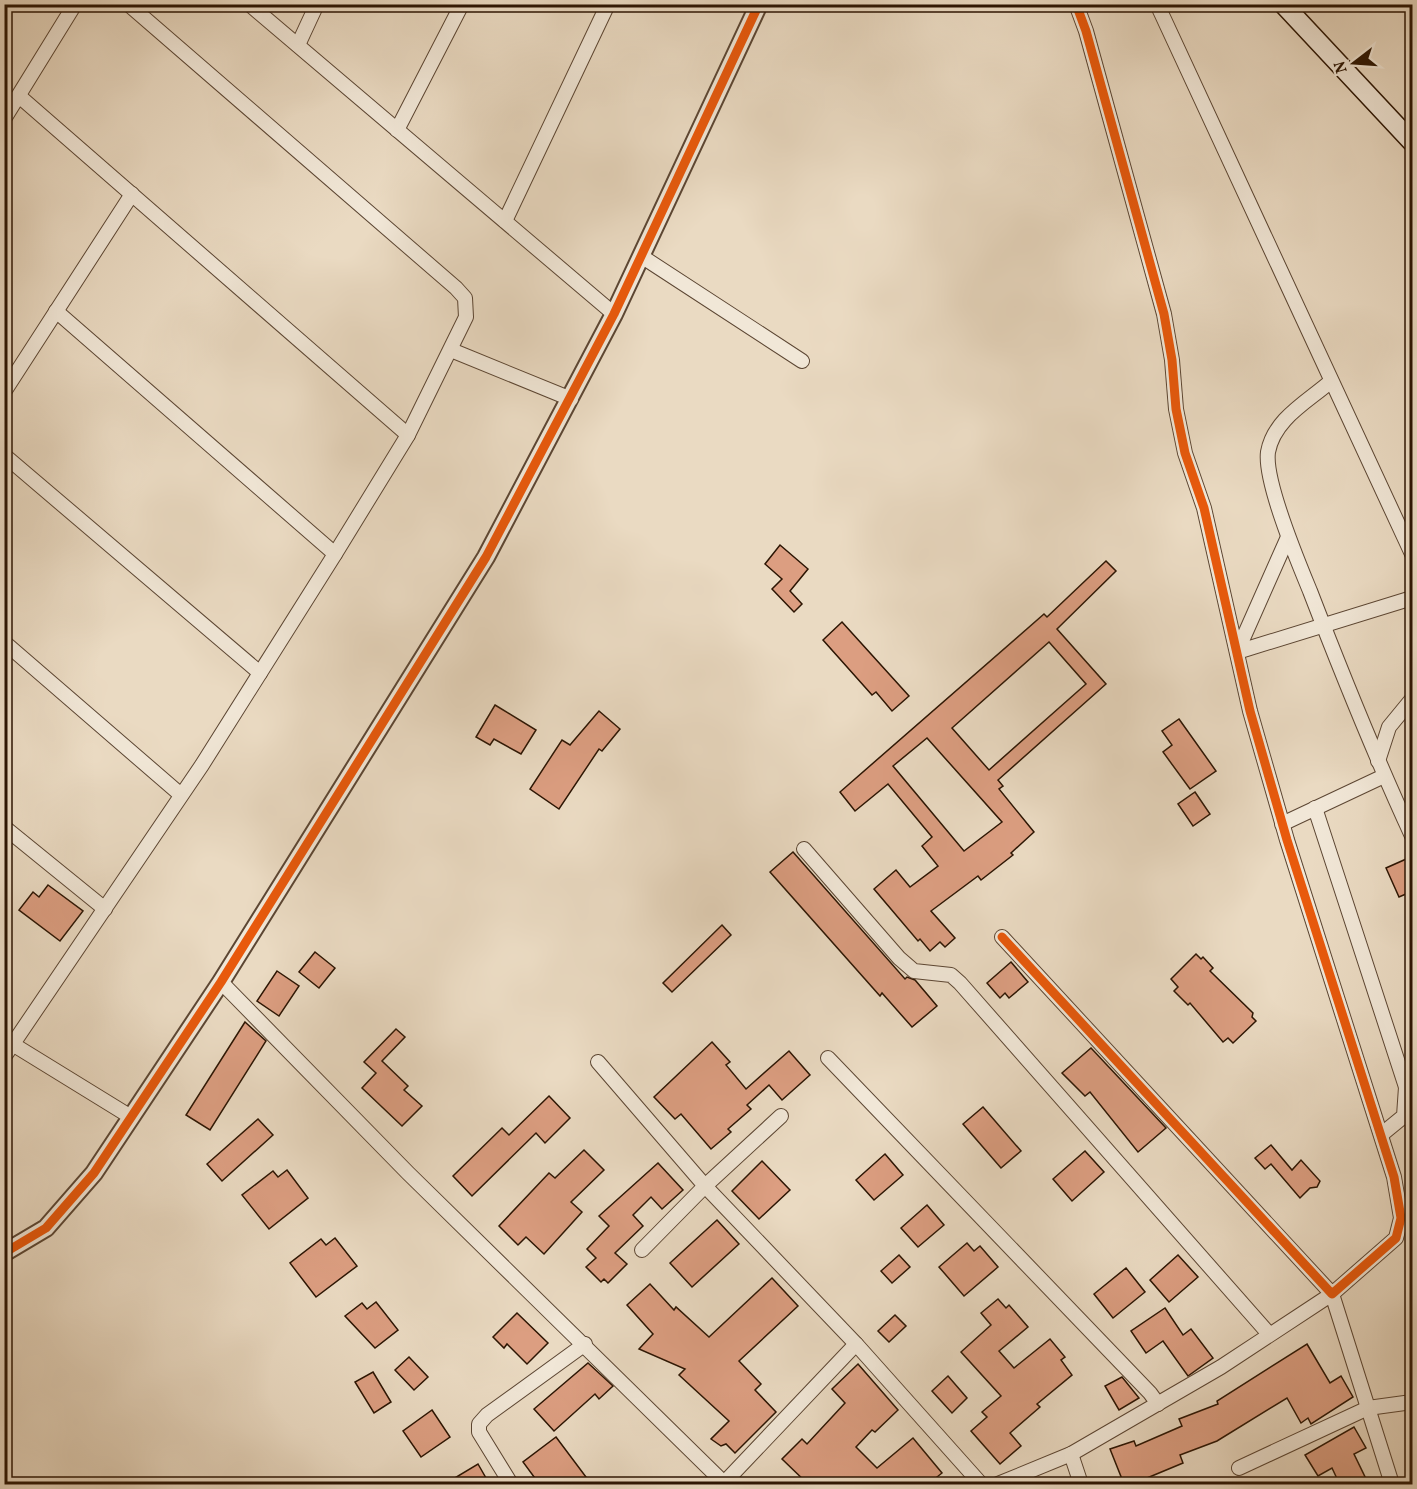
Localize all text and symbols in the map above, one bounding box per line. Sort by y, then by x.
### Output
north arrow [1324,33,1384,93]
text: N [1329,58,1354,76]

